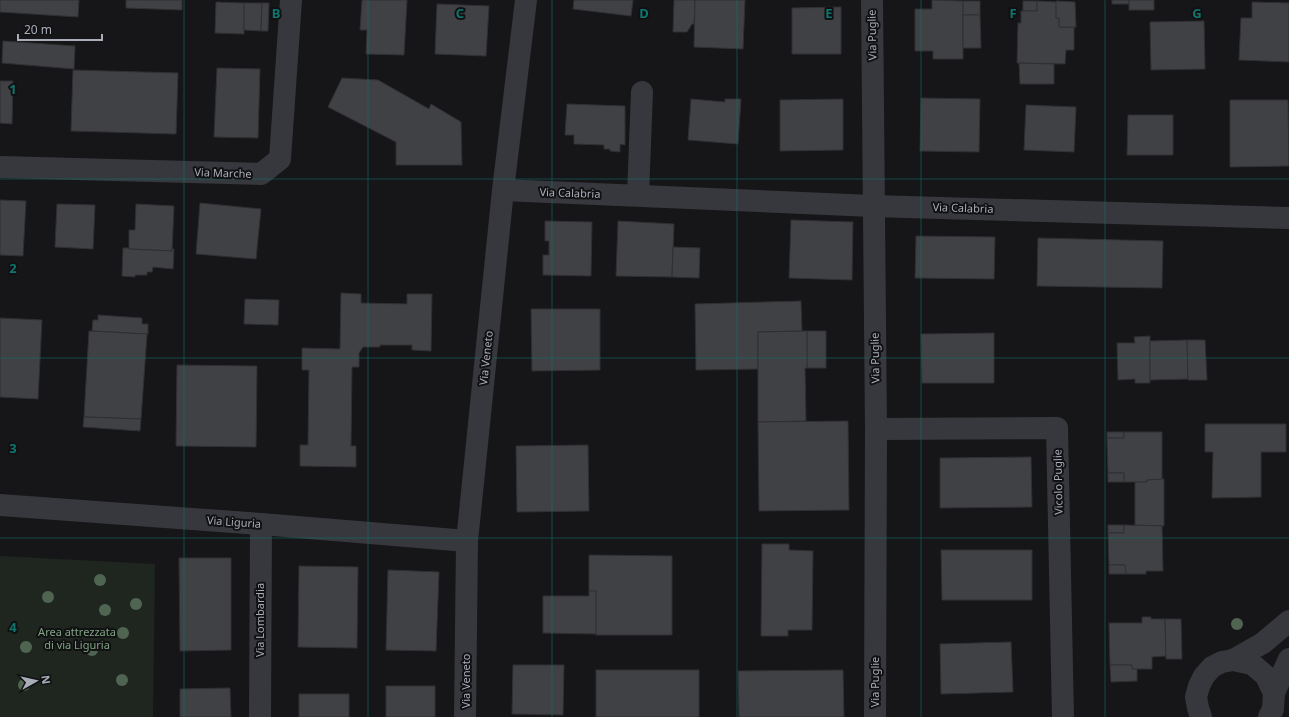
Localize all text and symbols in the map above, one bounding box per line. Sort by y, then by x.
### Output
text: B [272,4,280,22]
text: C [456,4,464,22]
text: D [639,4,649,22]
text: E [825,4,833,22]
text: F [1009,4,1017,22]
text: G [1192,4,1202,22]
street label: Via Puglie [864,10,879,60]
scale bar [18,16,102,42]
text: 20 m [24,21,52,38]
text: 1 [9,80,17,98]
street label: Via Marche [194,164,252,181]
street label: Via Calabria [539,184,601,201]
street label: Via Calabria [932,199,994,216]
text: 2 [9,259,17,277]
street label: Via Veneto [475,330,496,386]
street label: Via Puglie [867,333,882,383]
text: 3 [9,439,17,457]
street label: Vicolo Puglie [1049,449,1066,515]
street label: Via Liguria [206,512,262,531]
street label: Via Lombardia [252,583,267,657]
text: 4 [9,618,17,636]
park label: Area attrezzata di via Liguria [38,624,116,652]
street label: Via Veneto [458,653,473,708]
street label: Via Puglie [867,657,882,707]
north arrow [16,661,56,701]
text: N [38,674,54,685]

